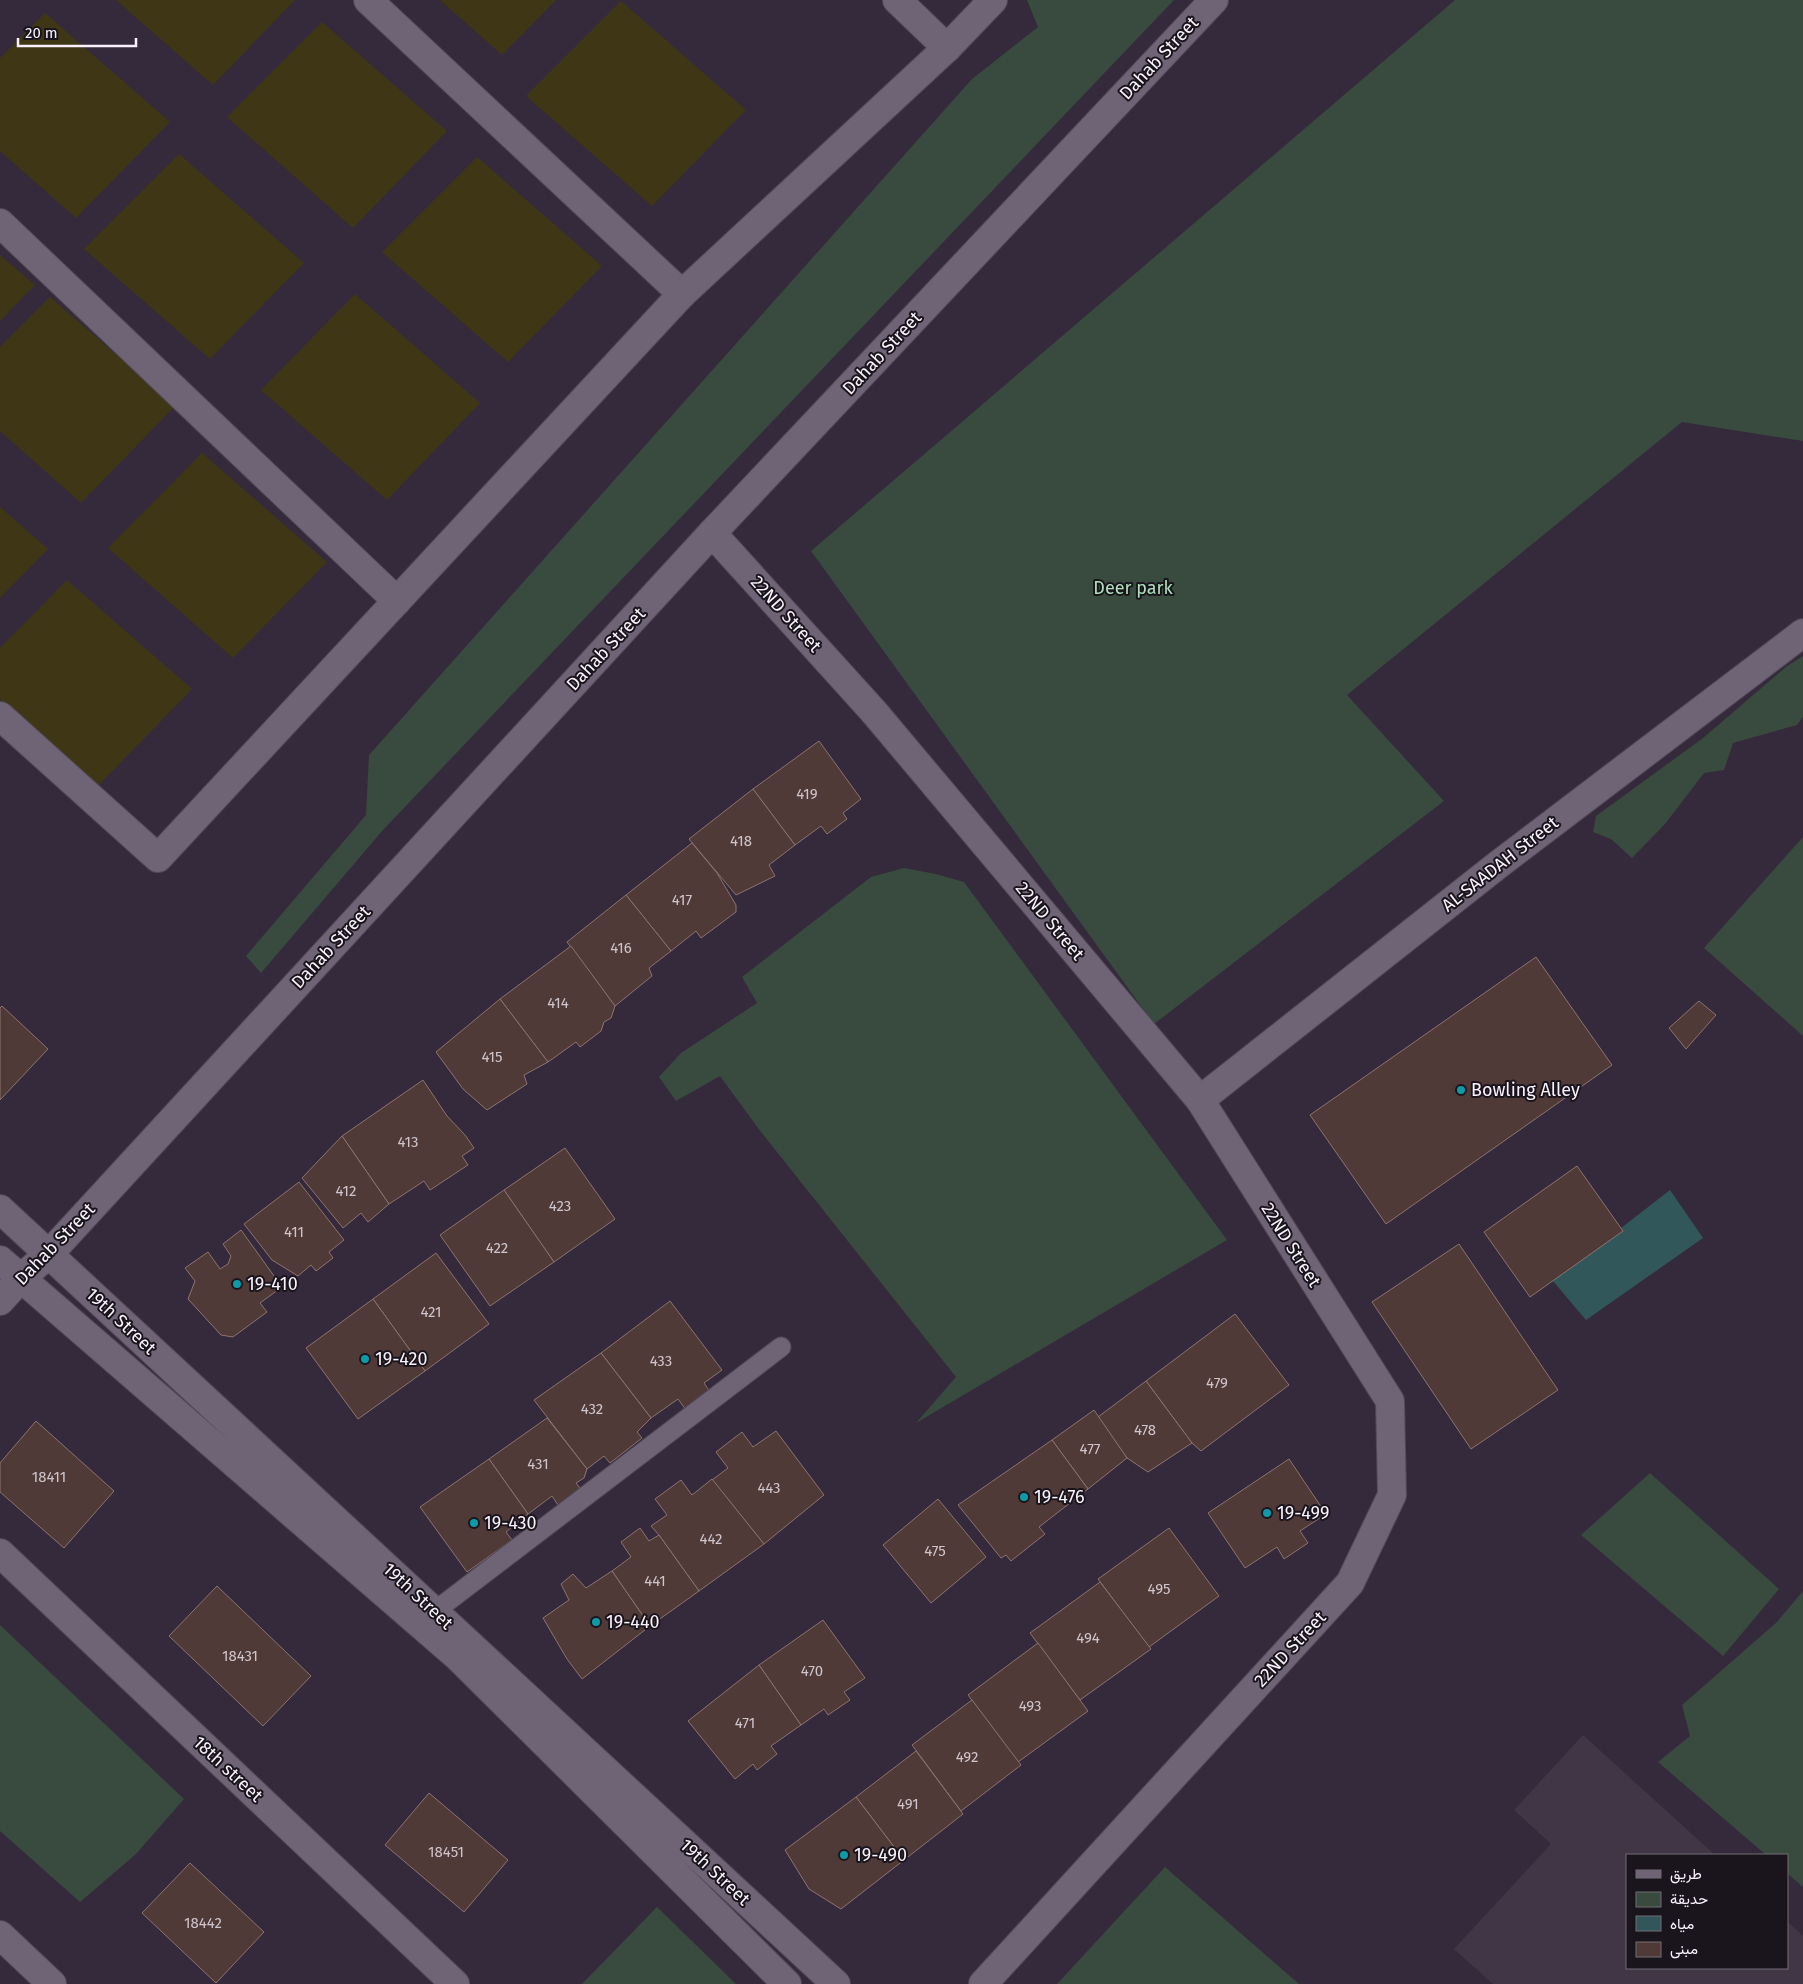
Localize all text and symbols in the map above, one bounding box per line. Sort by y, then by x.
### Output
street label: Dahab Street [1115,11,1203,104]
scale bar [18,15,135,47]
text: 20 m [25,24,58,42]
street label: Dahab Street [838,306,926,399]
street label: 22ND Street [746,571,826,657]
park label: Deer park [1093,577,1173,599]
street label: Dahab Street [562,602,650,695]
house number: 419 [796,785,818,803]
street label: AL-SAADAH Street [1437,811,1563,916]
house number: 418 [730,832,752,850]
street label: 22ND Street [1011,877,1089,965]
house number: 417 [672,891,692,909]
street label: Dahab Street [287,900,375,993]
house number: 416 [610,939,632,957]
house number: 414 [547,994,569,1012]
house number: 415 [481,1048,503,1066]
place label: Bowling Alley [1471,1079,1580,1101]
marker: Bowling Alley [1455,1084,1467,1096]
house number: 413 [397,1133,419,1151]
house number: 412 [335,1182,357,1200]
house number: 423 [549,1197,571,1215]
street label: Dahab Street [10,1198,100,1290]
street label: 22ND Street [1256,1199,1326,1292]
house number: 411 [284,1223,304,1241]
house number: 422 [486,1239,508,1257]
place label: 19-410 [247,1273,298,1295]
marker: 19-410 [231,1278,243,1290]
street label: 19th Street [81,1283,161,1359]
house number: 421 [420,1303,442,1321]
place label: 19-420 [375,1348,428,1370]
house number: 433 [650,1352,672,1370]
marker: 19-420 [359,1353,371,1365]
house number: 479 [1206,1374,1228,1392]
house number: 432 [581,1400,603,1418]
house number: 478 [1134,1421,1156,1439]
house number: 477 [1080,1440,1101,1458]
house number: 431 [527,1455,549,1473]
house number: 18411 [32,1468,66,1486]
house number: 443 [757,1479,781,1497]
place label: 19-476 [1034,1486,1085,1508]
marker: 19-476 [1018,1491,1030,1503]
place label: 19-499 [1277,1502,1329,1524]
marker: 19-499 [1261,1507,1273,1519]
place label: 19-430 [484,1512,537,1534]
marker: 19-430 [468,1517,480,1529]
house number: 442 [699,1530,723,1548]
house number: 475 [924,1542,946,1560]
street label: 19th Street [378,1558,458,1634]
house number: 441 [644,1572,666,1590]
house number: 495 [1147,1580,1171,1598]
street label: 22ND Street [1249,1606,1331,1691]
place label: 19-440 [606,1611,660,1633]
marker: 19-440 [590,1616,602,1628]
house number: 494 [1076,1629,1100,1647]
house number: 18431 [222,1647,258,1665]
house number: 470 [801,1662,823,1680]
house number: 493 [1019,1697,1041,1715]
house number: 471 [735,1714,755,1732]
street label: 18th street [189,1731,268,1807]
house number: 492 [956,1748,978,1766]
house number: 491 [897,1795,919,1813]
street label: 19th Street [675,1834,755,1910]
house number: 18451 [428,1843,464,1861]
place label: 19-490 [854,1844,907,1866]
marker: 19-490 [838,1849,850,1861]
legend [1626,1854,1788,1969]
text: طريق [1670,1865,1702,1884]
text: حديقة [1670,1890,1708,1908]
house number: 18442 [184,1914,222,1932]
text: مياه [1670,1915,1694,1933]
text: مبنى [1670,1940,1698,1959]

